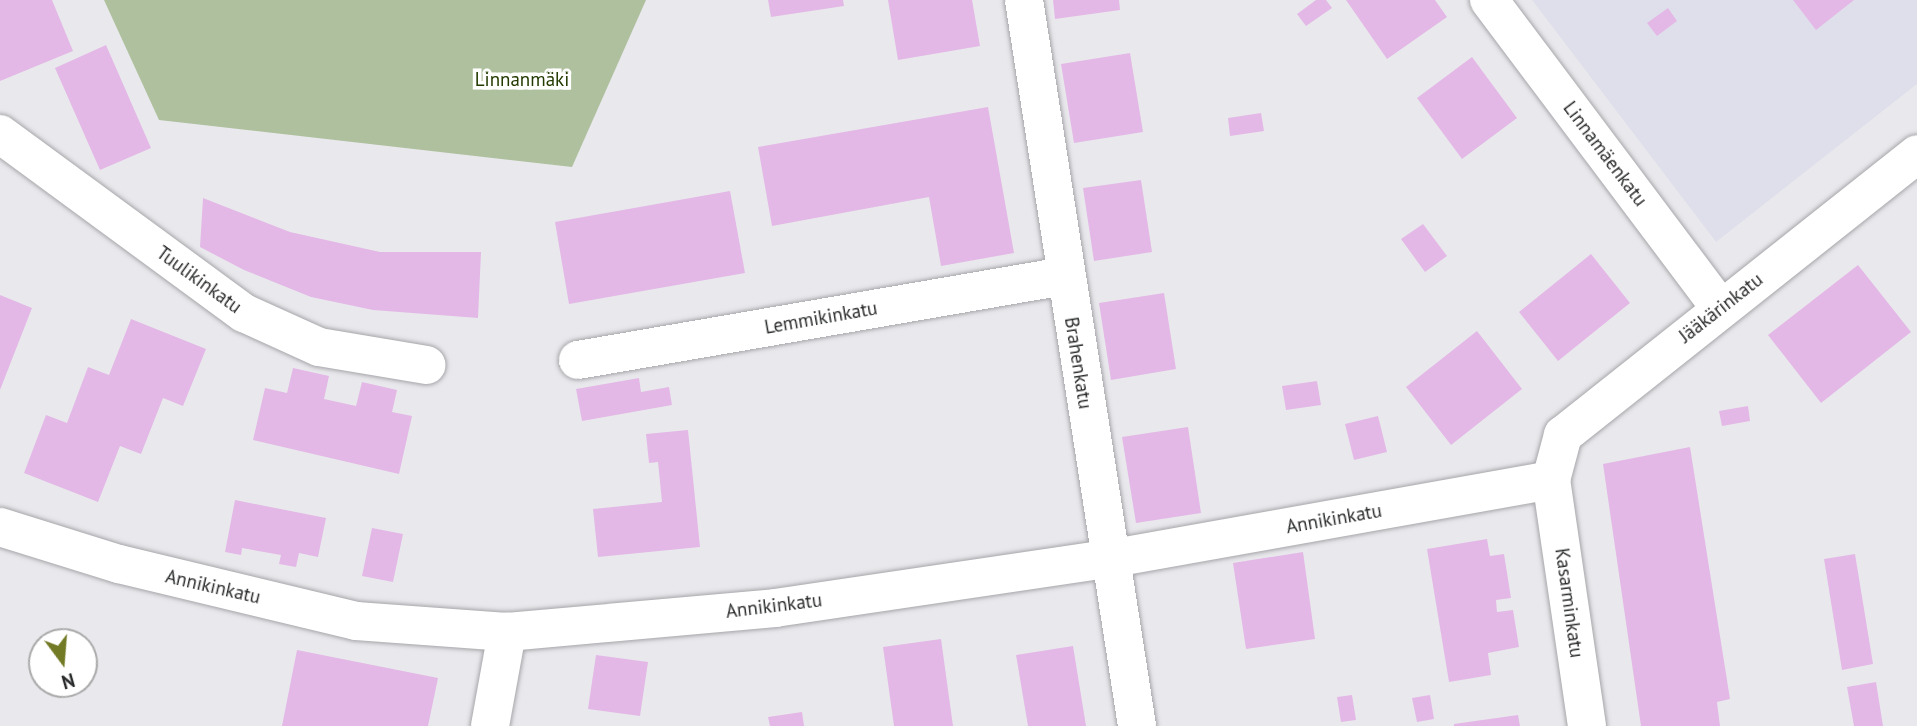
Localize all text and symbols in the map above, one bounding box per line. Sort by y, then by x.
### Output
park label: Linnanmäki [475,69,569,91]
street label: Linnamäenkatu [1558,97,1652,211]
street label: Tuulikinkatu [152,242,246,318]
street label: Jääkärinkatu [1675,268,1767,348]
street label: Lemmikinkatu [763,297,879,339]
street label: Brahenkatu [1059,315,1097,411]
street label: Annikinkatu [1284,499,1384,539]
street label: Kasarminkatu [1550,547,1588,659]
street label: Annikinkatu [163,565,263,609]
street label: Annikinkatu [725,589,823,623]
north arrow [28,628,98,698]
text: N [59,668,78,695]

